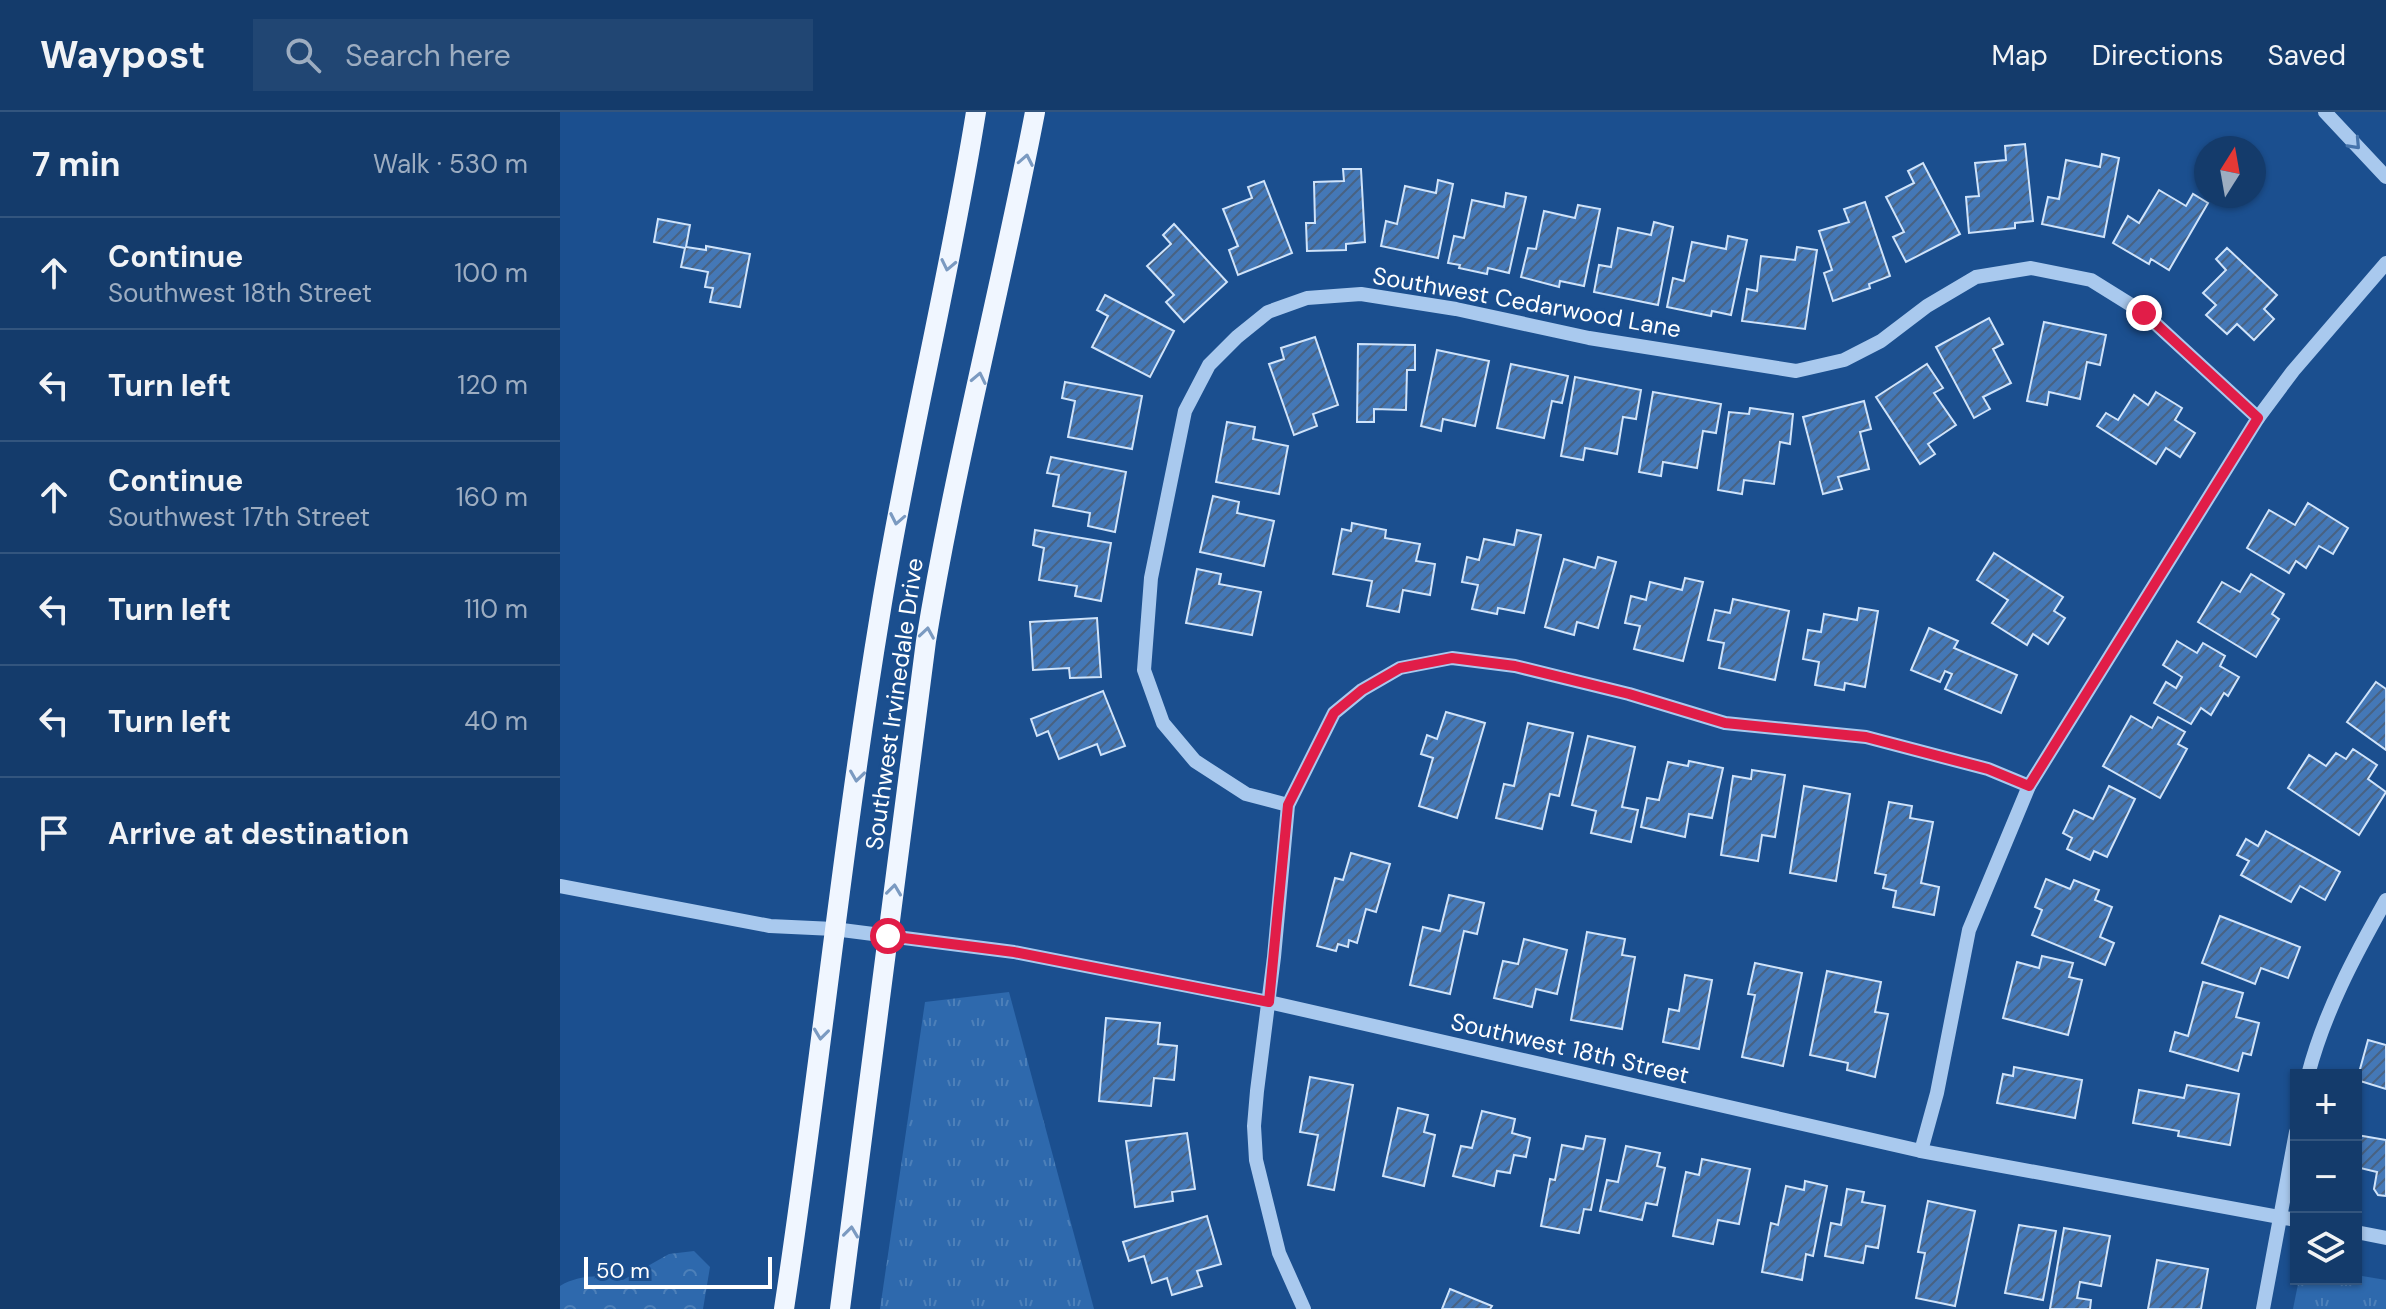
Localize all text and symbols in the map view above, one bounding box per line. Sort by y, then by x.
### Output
search box [253,19,813,91]
text: Waypost [40,30,205,80]
icon: search [281,33,325,77]
text: Search here [345,36,511,75]
text: Map [1991,37,2048,74]
text: Directions [2092,37,2224,74]
text: Saved [2268,37,2346,74]
one-way arrow [2346,135,2360,150]
north arrow [2194,136,2266,208]
text: 7 min [32,142,121,187]
text: Walk · 530 m [373,147,528,181]
one-way arrow [1016,154,1033,167]
text: Continue [108,237,243,276]
icon: ahead [32,251,76,295]
text: 100 m [454,256,528,290]
one-way arrow [941,258,958,271]
street label: Southwest Cedarwood Lane [1370,260,1684,344]
text: Southwest 18th Street [108,276,372,310]
route end [2126,295,2162,331]
icon: left [32,363,76,407]
text: Turn left [108,366,231,405]
text: 120 m [457,368,528,402]
one-way arrow [970,371,987,385]
text: Continue [108,461,243,500]
icon: ahead [32,475,76,519]
text: 160 m [456,480,528,514]
text: Southwest 17th Street [108,500,370,534]
one-way arrow [890,513,907,526]
street label: Southwest Irvinedale Drive [858,556,930,852]
icon: left [32,587,76,631]
text: Turn left [108,590,231,629]
text: 110 m [464,592,528,626]
one-way arrow [918,626,935,639]
icon: left [32,699,76,743]
text: Turn left [108,702,231,741]
text: 40 m [464,704,528,738]
one-way arrow [849,769,866,783]
icon: arrive [32,811,76,855]
text: Arrive at destination [108,814,409,853]
one-way arrow [885,884,902,897]
route start [870,918,906,954]
street label: Southwest 18th Street [1448,1005,1692,1091]
one-way arrow [813,1028,830,1041]
map controls [2290,1069,2362,1285]
button: + [2290,1069,2362,1141]
button: − [2290,1141,2362,1213]
button: layers [2290,1213,2362,1285]
one-way arrow [842,1225,859,1238]
scale bar [584,1253,772,1289]
text: 50 m [596,1256,650,1285]

